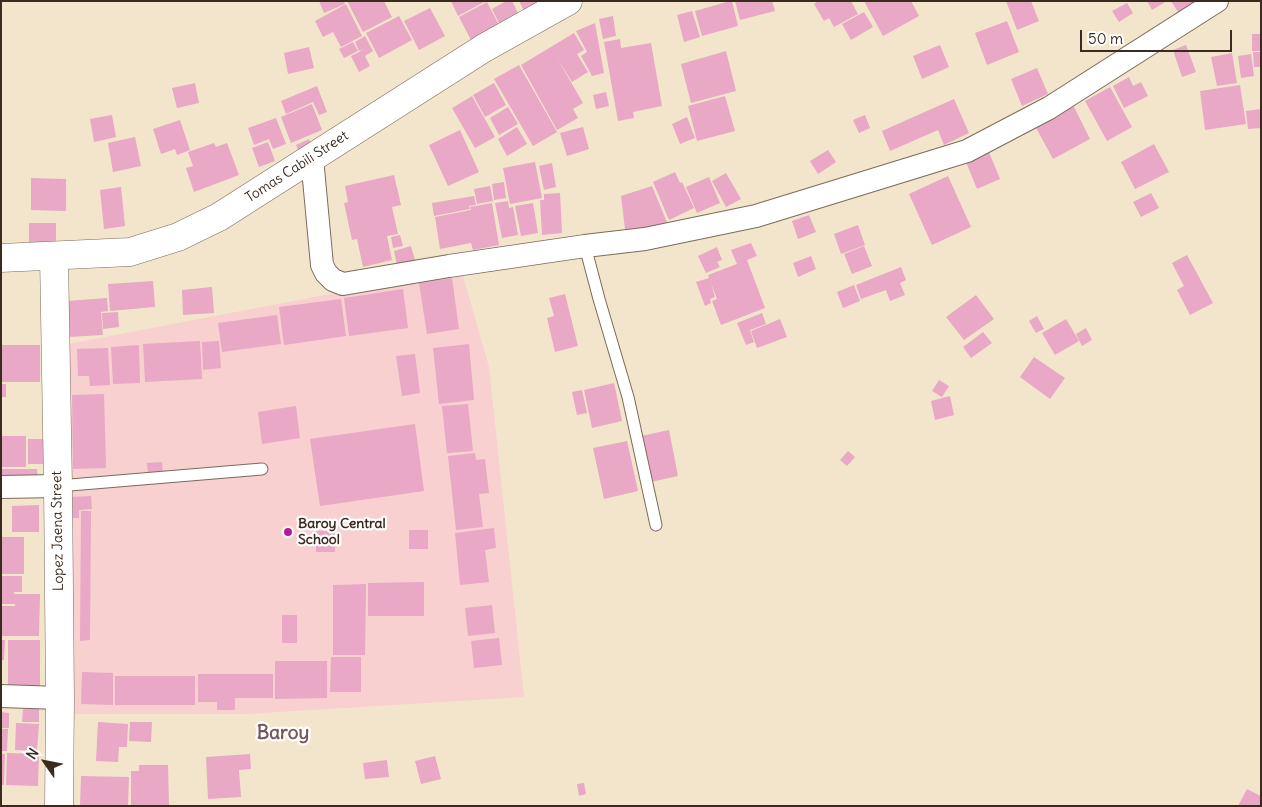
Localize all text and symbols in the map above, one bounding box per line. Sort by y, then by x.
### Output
scale bar [1082,20,1234,52]
text: 50 m [1088,29,1123,48]
street label: Tomas Cabili Street [242,127,352,207]
street label: Lopez Jaena Street [49,471,67,591]
place label: Baroy Central School [298,516,386,548]
marker: Baroy Central School [282,526,294,538]
district label: Baroy [257,723,309,745]
north arrow [20,737,70,787]
text: N [22,745,43,763]

